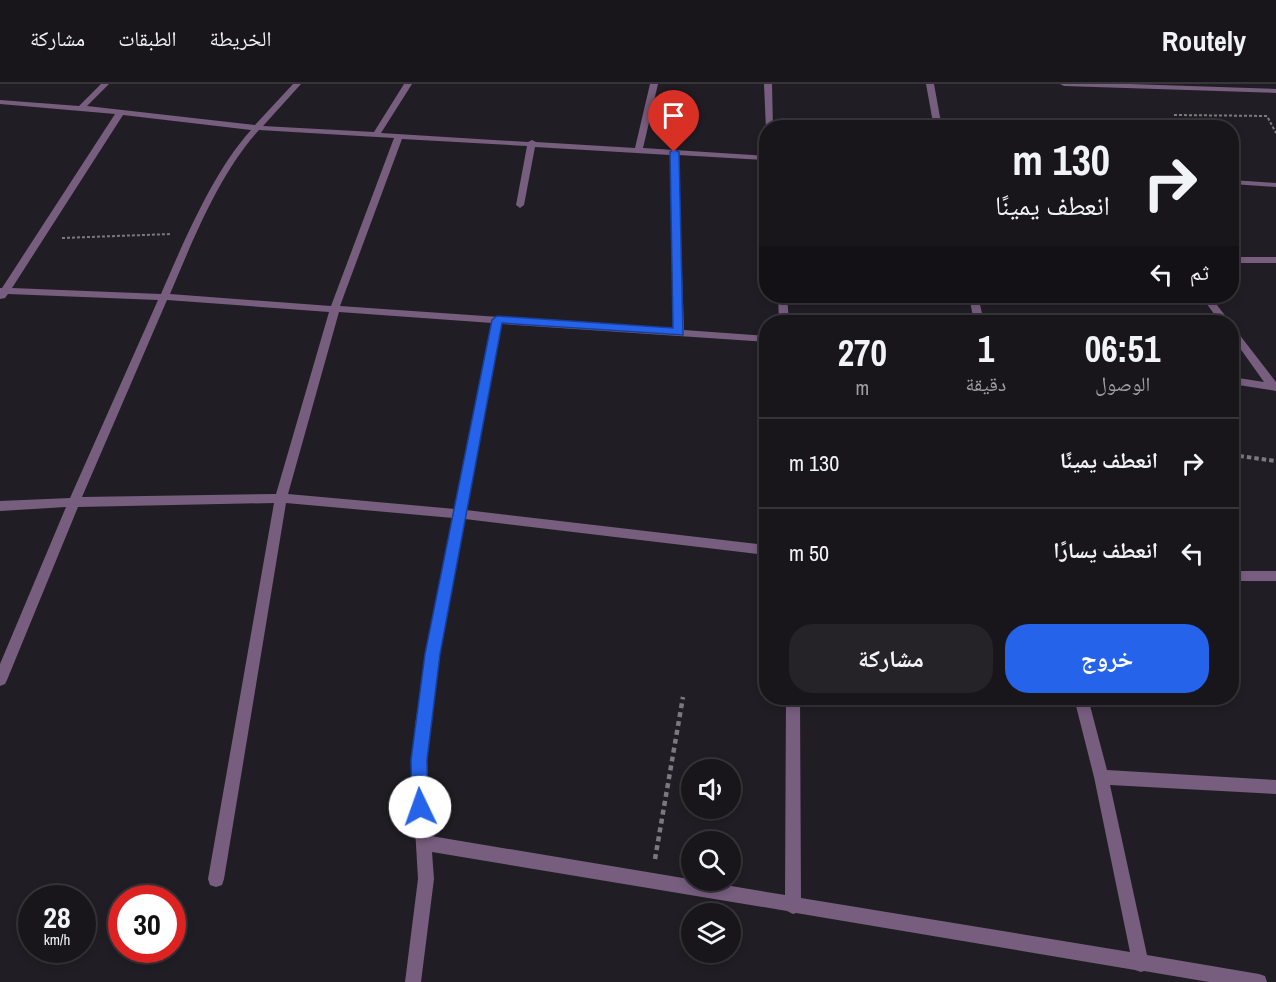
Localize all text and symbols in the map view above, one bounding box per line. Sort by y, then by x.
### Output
text: Routely [1162,22,1246,60]
text: مشاركة [30,24,85,53]
text: الطبقات [118,24,177,53]
text: الخريطة [210,24,271,53]
pin [648,90,699,152]
icon: arrive [657,99,690,132]
text: 130 m [1012,132,1110,188]
icon: right [1131,144,1209,222]
text: انعطف يمينًا [995,187,1110,223]
text: ثم [1190,257,1209,287]
icon: left [1145,258,1178,291]
text: 1 [978,325,994,373]
text: 06:51 [1085,325,1160,373]
text: 270 [838,329,887,377]
text: دقيقة [966,370,1006,397]
text: الوصول [1095,370,1150,397]
text: m [855,374,869,401]
text: انعطف يمينًا [1060,445,1158,475]
icon: right [1176,447,1209,480]
text: 130 m [789,448,839,478]
text: انعطف يسارًا [1053,535,1158,565]
icon: left [1176,537,1209,570]
text: 50 m [789,538,829,568]
button: مشاركة [789,624,993,693]
button: خروج [1005,624,1209,693]
map controls [681,759,741,963]
button: sound [681,759,741,819]
position arrow [388,775,452,839]
button: search [681,831,741,891]
speed limit sign: 30 [108,885,186,963]
text: 28 [43,897,71,937]
button: layers [681,903,741,963]
text: km/h [44,929,70,950]

